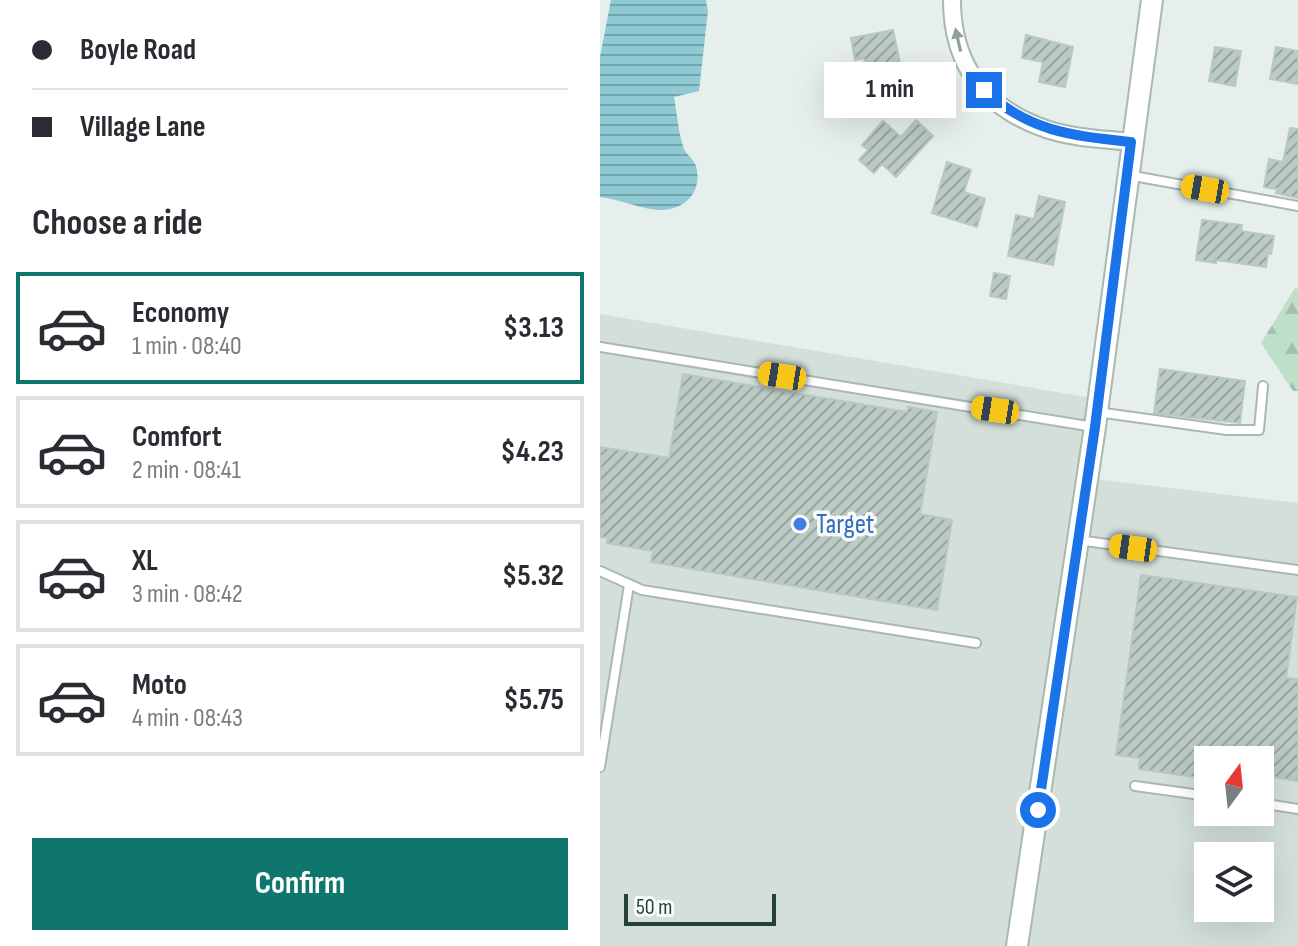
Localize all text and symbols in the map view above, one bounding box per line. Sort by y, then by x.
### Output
one-way arrow [951,28,964,53]
text: Boyle Road [80,32,196,68]
callout: 1 min [824,62,956,118]
route end [966,72,1002,108]
text: 1 min [866,74,914,105]
text: Village Lane [80,109,206,145]
car [1179,173,1231,205]
text: Choose a ride [32,202,203,245]
icon: car [36,292,108,364]
text: Economy [132,295,229,331]
text: $3.13 [503,310,564,346]
text: 1 min · 08:40 [132,331,242,362]
car [756,360,808,392]
car [969,394,1021,426]
icon: car [36,416,108,488]
text: Comfort [132,419,222,455]
text: $4.23 [501,434,564,470]
text: 2 min · 08:41 [132,455,241,486]
place label: Target [816,508,874,541]
marker: Target [791,515,809,533]
car [1108,533,1158,563]
icon: car [36,540,108,612]
text: XL [132,543,158,579]
text: $5.32 [502,558,564,594]
text: 3 min · 08:42 [132,579,243,610]
icon: car [36,664,108,736]
text: Moto [132,667,187,703]
text: $5.75 [504,682,564,718]
text: 4 min · 08:43 [132,703,243,734]
north arrow [1194,746,1274,826]
map controls [1194,746,1274,922]
route start [1020,792,1056,828]
button: Confirm [32,838,568,930]
button: layers [1194,842,1274,922]
scale bar [624,890,776,926]
text: 50 m [636,894,672,921]

